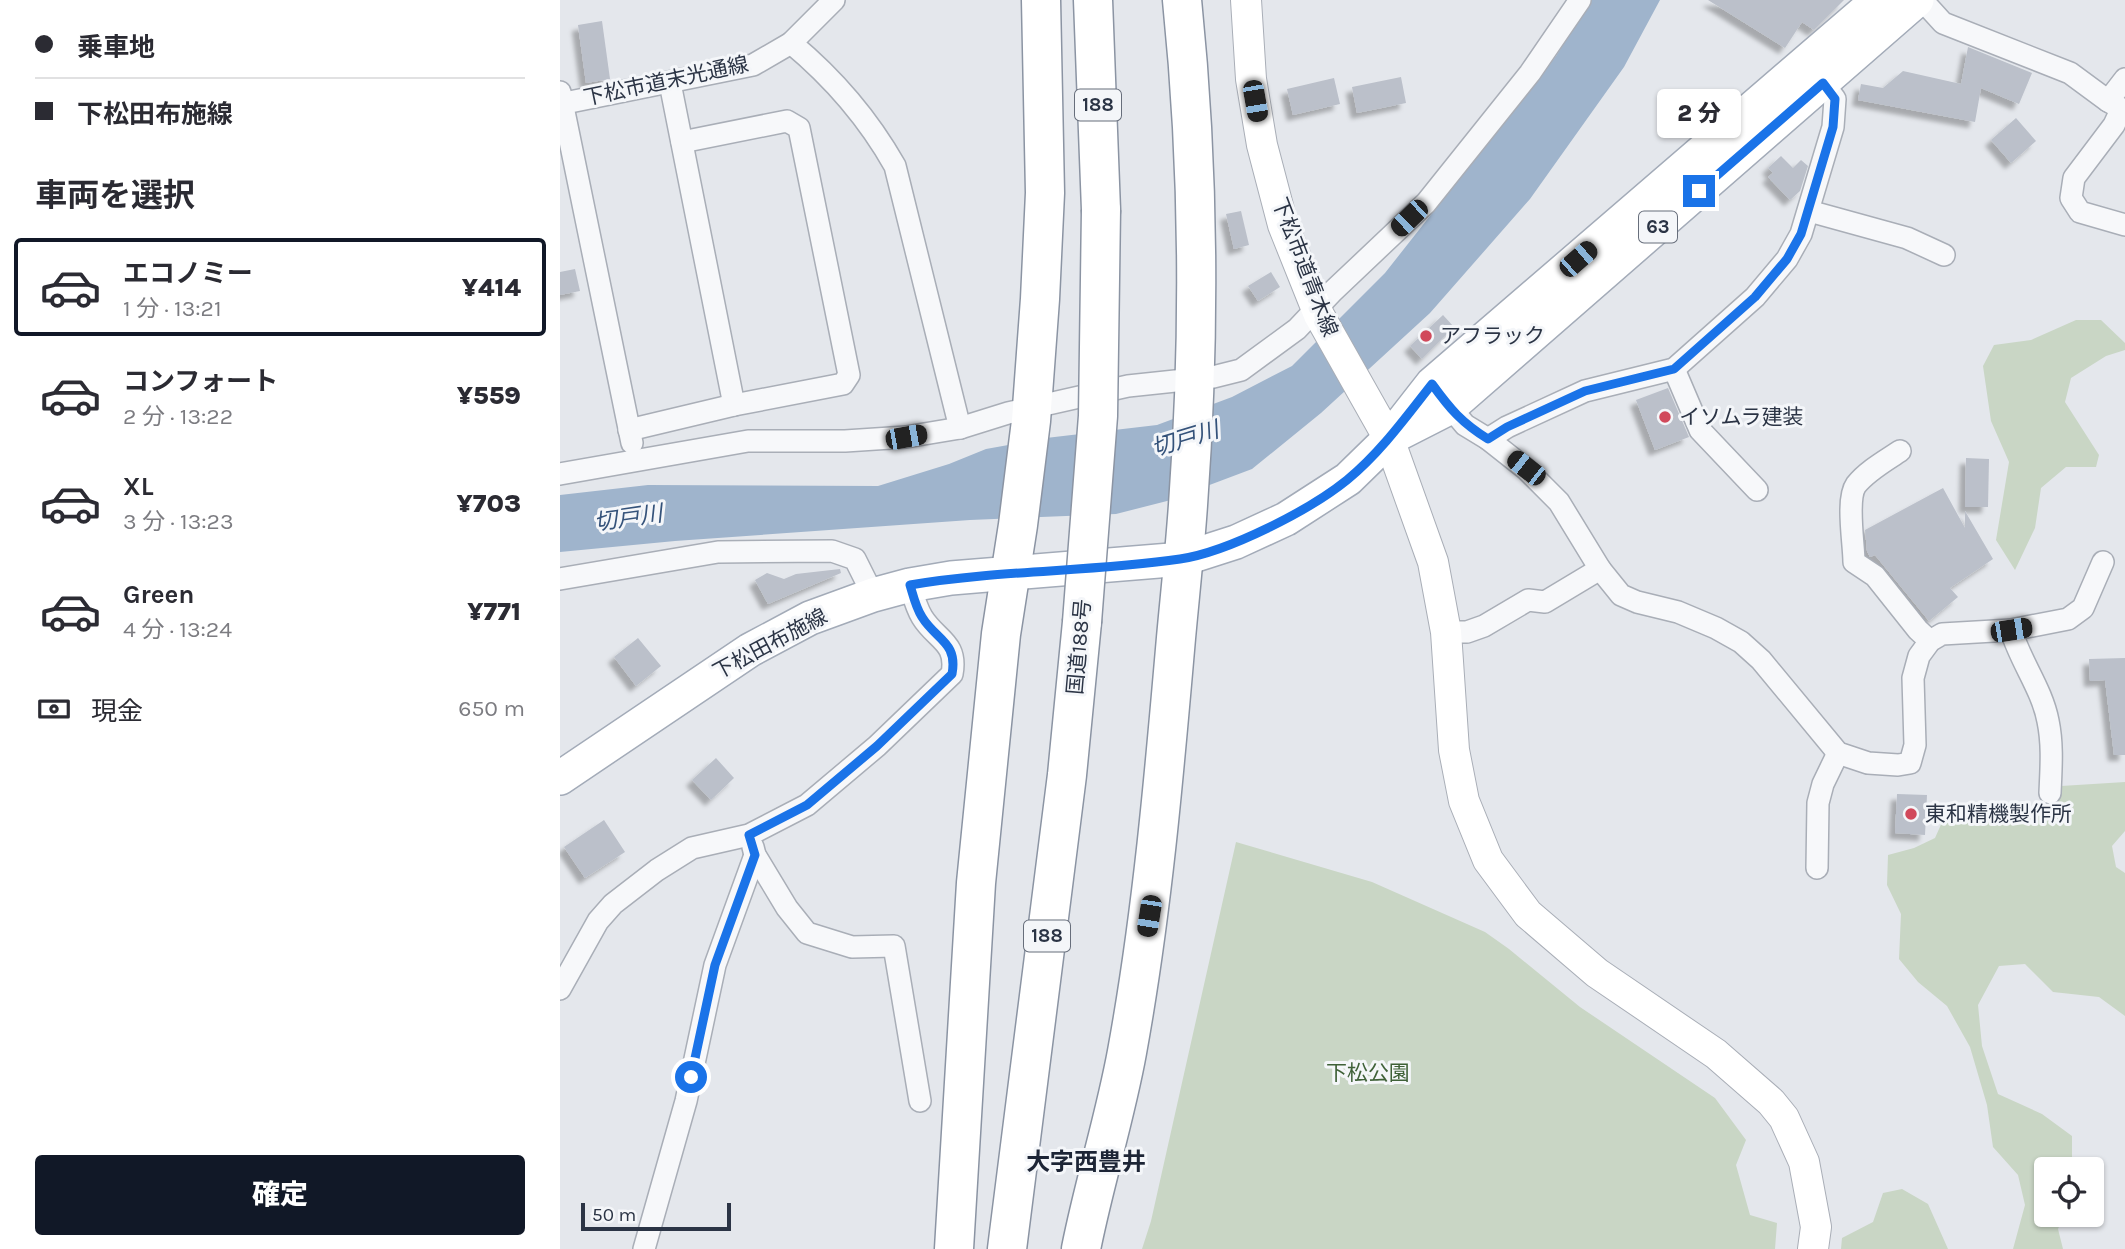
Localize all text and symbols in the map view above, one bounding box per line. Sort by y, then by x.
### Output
text: 乗車地 [77,32,155,63]
street label: 下松市道末光通線 [581,52,751,110]
car [1242,78,1269,124]
road number: 188 [1075,90,1121,120]
callout: 2 分 [1657,90,1741,138]
text: 下松田布施線 [77,99,233,130]
text: 2 分 [1677,100,1721,127]
route end [1683,175,1715,207]
text: 車両を選択 [35,177,195,214]
street label: 下松市道青木線 [1267,194,1343,340]
car [1387,196,1432,240]
road number: 63 [1639,212,1677,243]
car [1556,237,1601,281]
icon: car [39,256,102,319]
text: エコノミー [123,258,253,289]
text: ¥414 [462,272,521,303]
text: 1 分 · 13:21 [123,295,222,322]
place label: アフラック [1440,324,1545,348]
marker: アフラック [1418,328,1434,344]
icon: car [39,364,102,427]
text: コンフォート [123,366,278,397]
text: ¥559 [457,380,521,411]
text: 2 分 · 13:22 [123,403,233,430]
place label: イソムラ建装 [1679,405,1804,429]
marker: イソムラ建装 [1657,409,1673,425]
water label: 切戸川 [1148,415,1225,462]
car [884,423,929,451]
car [1503,447,1550,489]
text: XL [123,471,154,502]
icon: car [39,472,102,535]
text: ¥703 [456,488,521,519]
water label: 切戸川 [592,499,667,536]
text: 3 分 · 13:23 [123,508,233,535]
text: Green [123,579,195,610]
icon: car [39,580,102,643]
text: ¥771 [467,596,521,627]
street label: 国道188号 [1063,598,1095,696]
street label: 下松田布施線 [709,604,831,684]
text: 4 分 · 13:24 [123,616,232,643]
car [1989,616,2034,644]
icon: cash [35,690,73,728]
text: 650 m [458,695,525,722]
text: 現金 [91,696,143,727]
place label: 東和精機製作所 [1925,802,2072,826]
marker: 東和精機製作所 [1903,806,1919,822]
car [1136,894,1163,938]
road number: 188 [1024,920,1070,952]
route start [675,1061,707,1093]
park label: 下松公園 [1326,1061,1410,1085]
district label: 大字西豊井 [1026,1148,1146,1176]
button: 確定 [35,1155,525,1235]
map controls [2034,1157,2104,1227]
button: locate [2034,1157,2104,1227]
scale bar [581,1200,732,1232]
text: 50 m [592,1204,636,1226]

